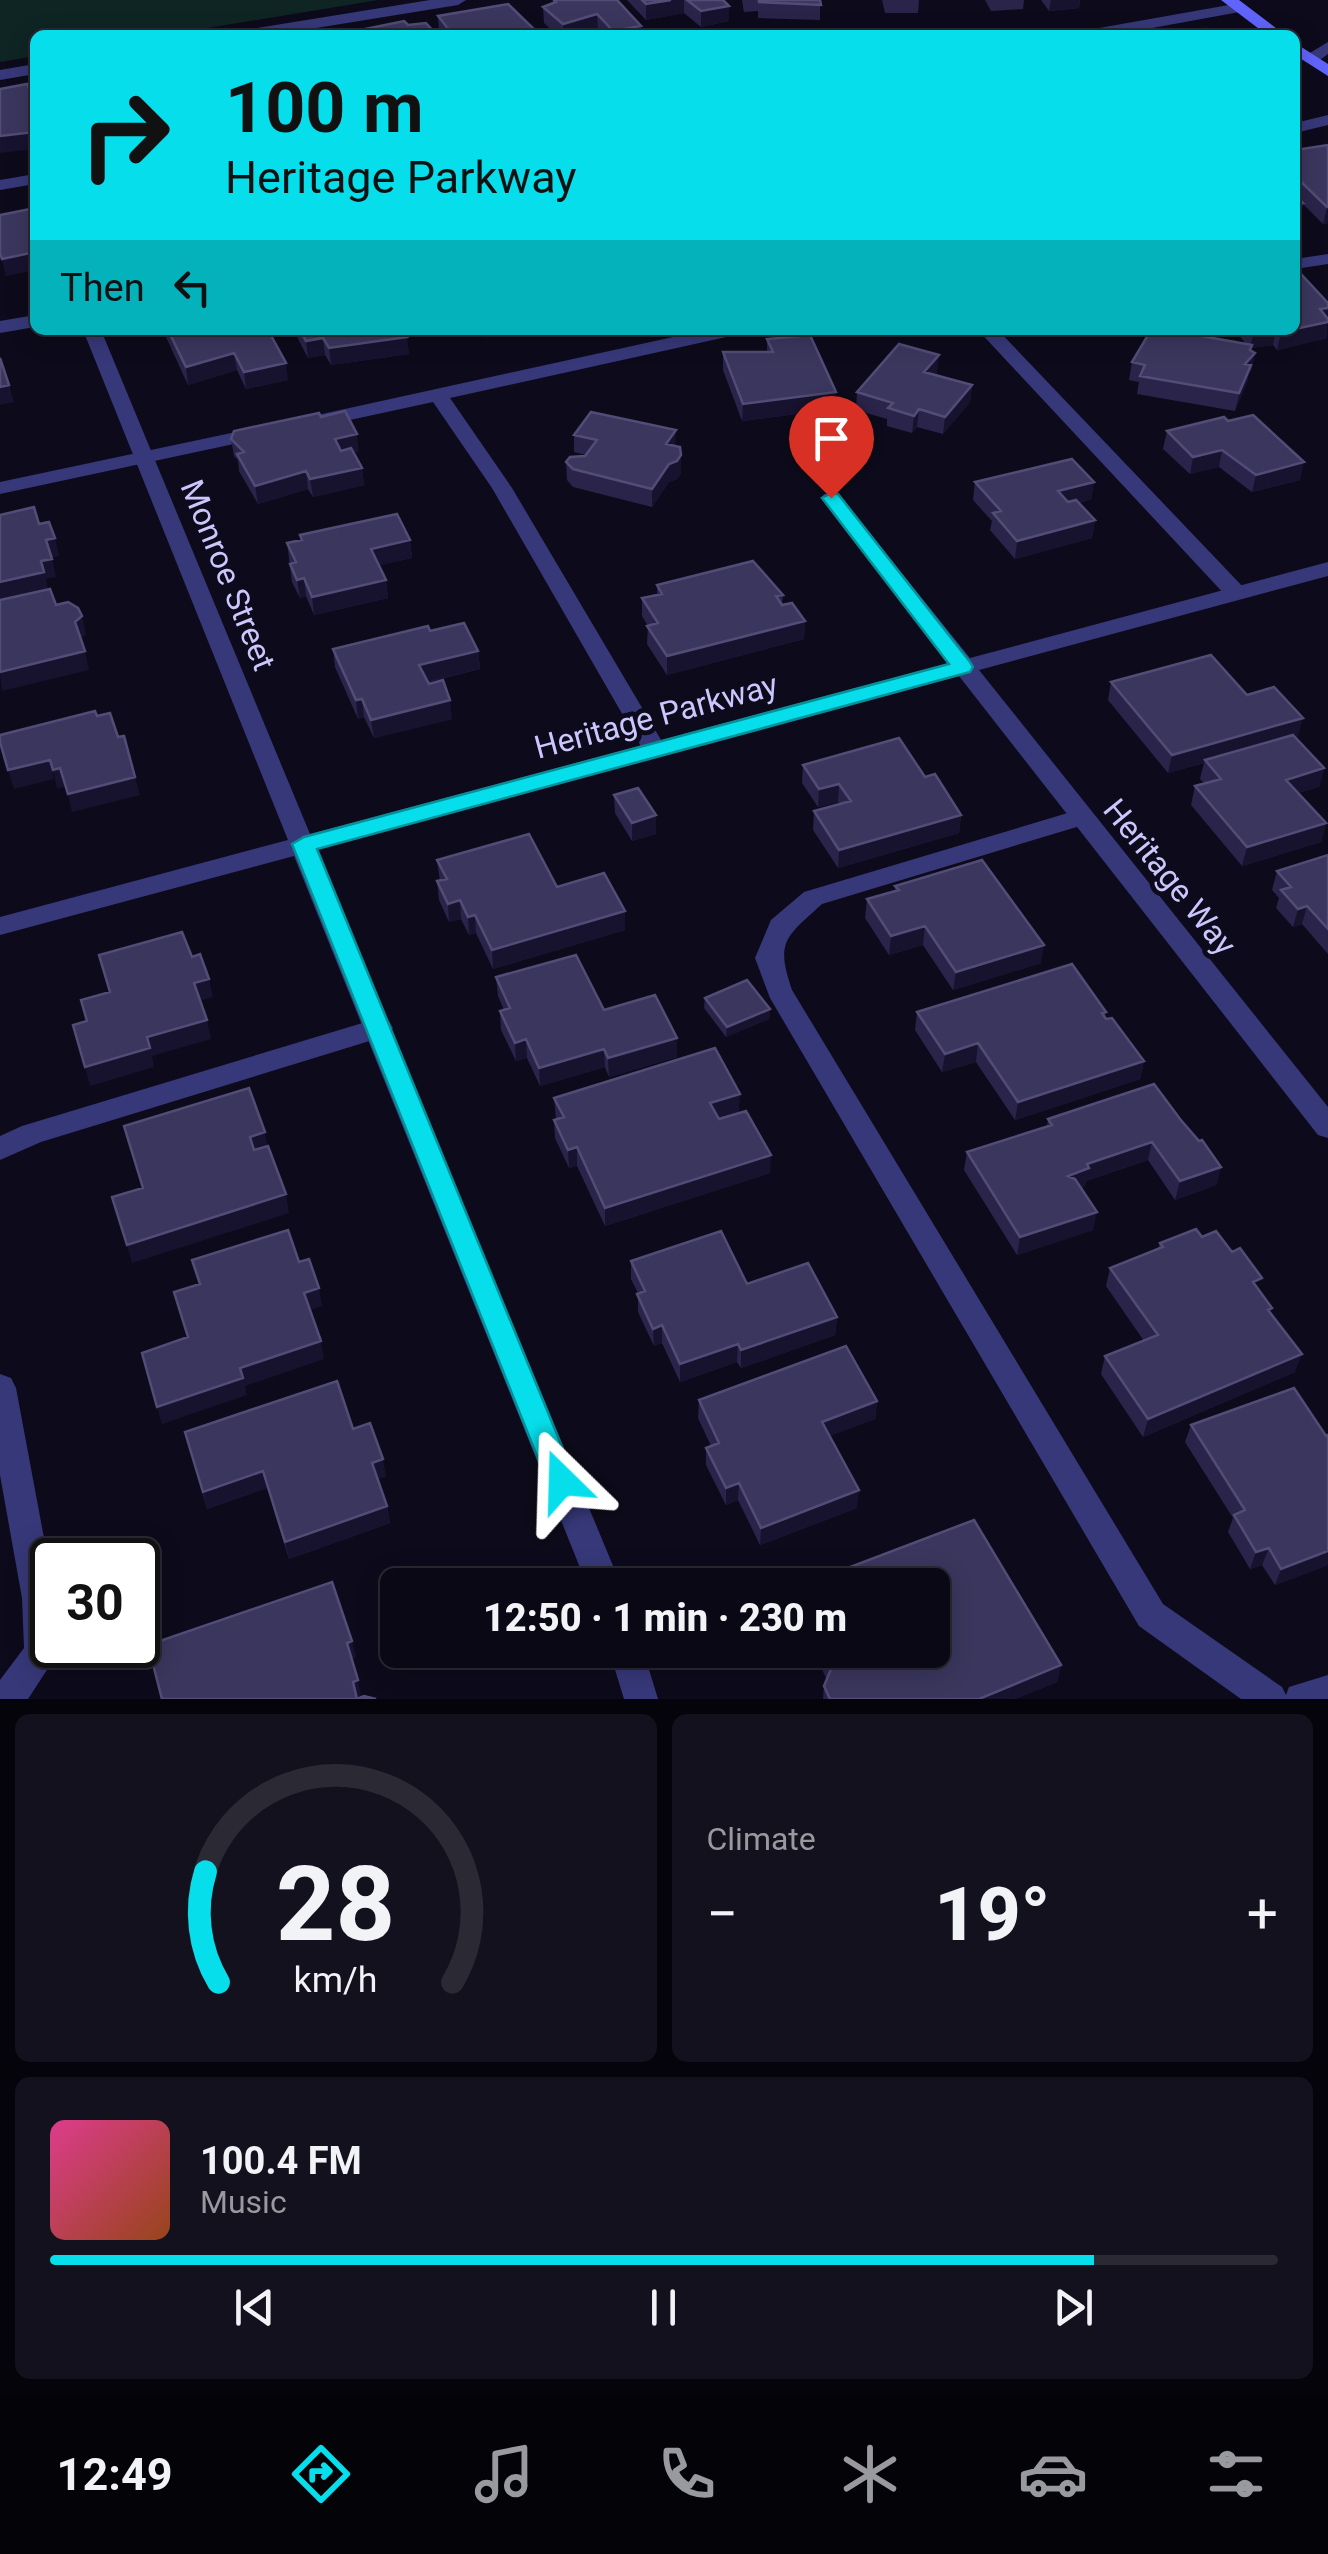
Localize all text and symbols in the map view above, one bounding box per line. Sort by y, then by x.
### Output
text: 100 m [225,67,424,149]
icon: right [60,70,190,200]
text: Heritage Parkway [225,151,577,204]
icon: left [165,260,220,315]
text: Then [60,266,145,310]
pin [789,396,874,499]
icon: arrive [804,411,859,466]
street label: Monroe Street [173,474,283,676]
street label: Heritage Parkway [530,665,782,767]
street label: Heritage Way [1096,791,1244,963]
position arrow [510,1429,614,1533]
speed limit sign: 30 [30,1538,160,1668]
text: 12:50 · 1 min · 230 m [483,1596,847,1640]
text: Climate [707,1820,816,1858]
text: 28 [276,1844,395,1965]
text: 19° [934,1870,1050,1958]
text: − [707,1882,738,1946]
text: + [1247,1882,1278,1946]
text: km/h [294,1959,378,2001]
text: 100.4 FM [200,2139,362,2183]
text: Music [200,2183,287,2221]
icon: previous [227,2280,282,2335]
icon: pause [636,2280,691,2335]
icon: next [1046,2280,1101,2335]
icon: directions [286,2439,356,2509]
icon: music [469,2439,539,2509]
icon: phone [652,2439,722,2509]
icon: climate [835,2439,905,2509]
icon: car [1018,2439,1088,2509]
icon: filters [1201,2439,1271,2509]
text: 12:49 [57,2448,173,2501]

